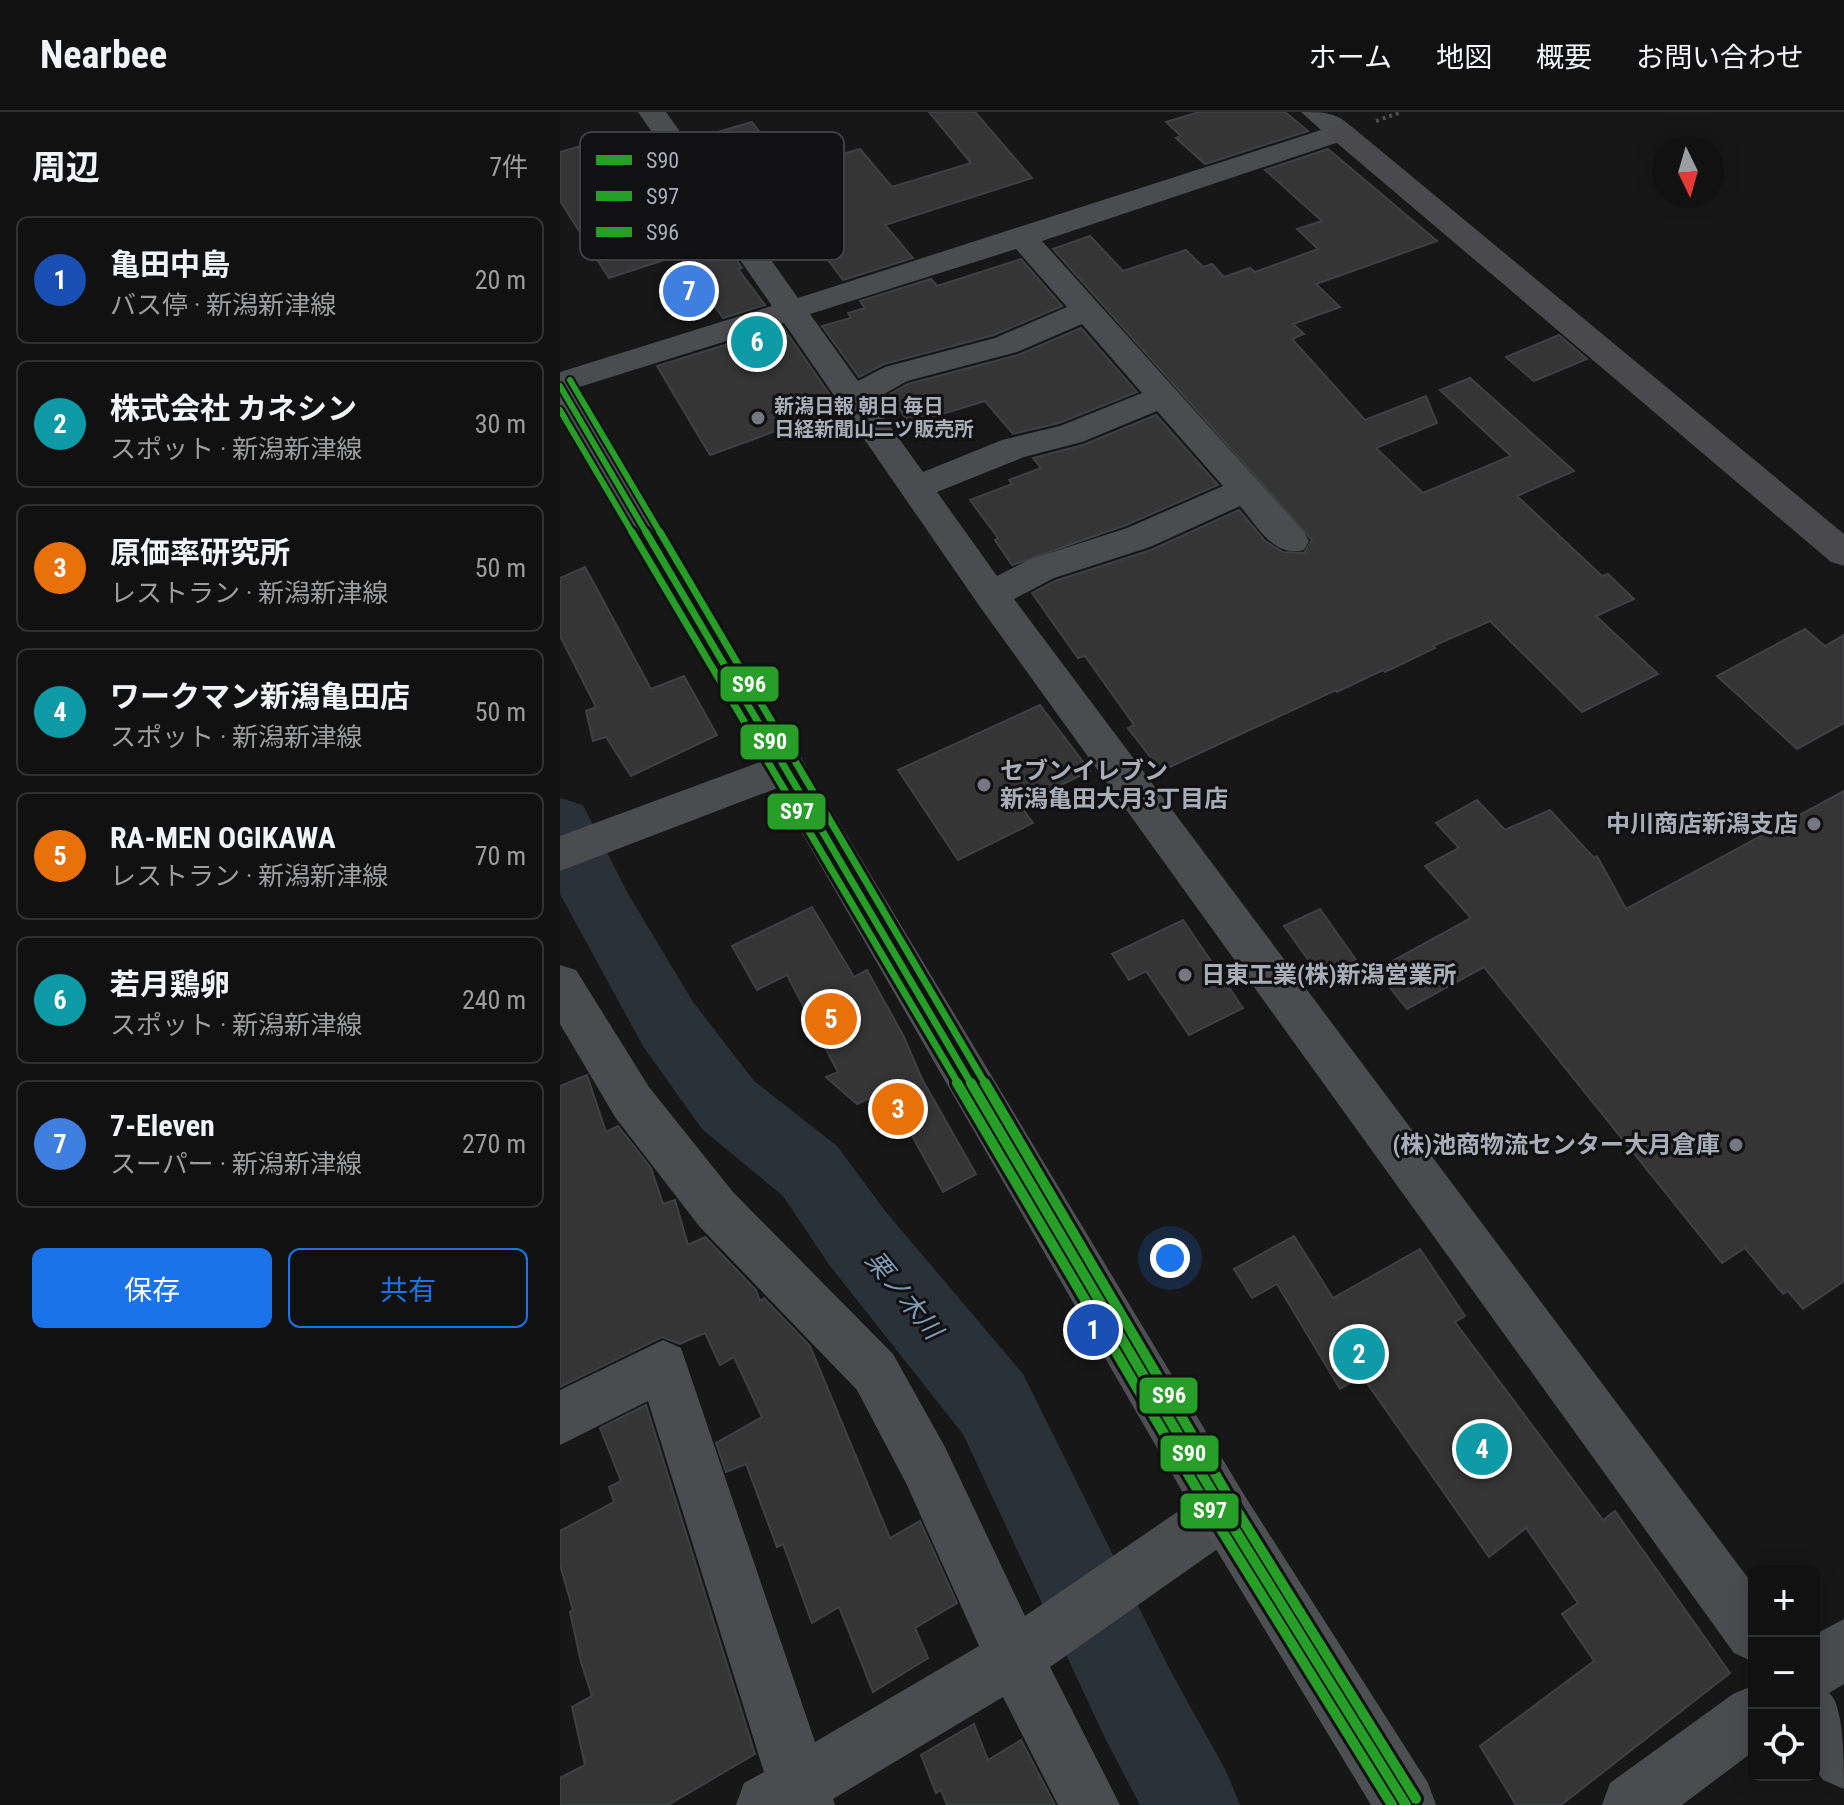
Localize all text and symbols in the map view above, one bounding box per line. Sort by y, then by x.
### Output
text: Nearbee [40,33,167,77]
text: ホーム [1309,41,1392,74]
text: 地図 [1436,41,1492,74]
text: 概要 [1536,41,1592,74]
text: お問い合わせ [1636,41,1804,74]
legend [580,132,844,260]
north arrow [1652,136,1724,208]
text: 周辺 [32,147,100,187]
text: S90 [646,148,679,173]
text: 7件 [489,152,528,182]
text: S97 [646,184,679,209]
text: S96 [646,220,679,245]
text: 亀田中島 [110,247,230,282]
pin: 7 [663,261,715,321]
text: 1 [53,265,67,295]
text: 20 m [475,265,526,295]
text: バス停 · 新潟新津線 [110,290,336,320]
pin: 6 [731,312,783,372]
text: 株式会社 カネシン [110,391,357,426]
place label: 新潟日報 朝日 毎日 日経新聞山二ツ販売所 [774,394,974,441]
text: 2 [53,409,67,439]
text: 30 m [475,409,526,439]
marker: 新潟日報 朝日 毎日 日経新聞山二ツ販売所 [749,409,767,427]
text: スポット · 新潟新津線 [110,434,362,464]
text: 原価率研究所 [110,535,290,570]
text: 3 [53,553,67,583]
text: 50 m [475,553,526,583]
text: レストラン · 新潟新津線 [110,578,388,608]
line badge: S96 [719,665,780,703]
text: S96 [732,672,766,697]
text: ワークマン新潟亀田店 [110,679,410,714]
text: 4 [53,697,67,727]
text: 50 m [475,697,526,727]
text: スポット · 新潟新津線 [110,722,362,752]
line badge: S90 [739,723,800,761]
text: S90 [753,729,787,754]
place label: セブンイレブン 新潟亀田大月3丁目店 [1000,757,1228,813]
marker: セブンイレブン 新潟亀田大月3丁目店 [975,776,993,794]
line badge: S97 [766,792,827,831]
text: S97 [780,799,814,824]
place label: 中川商店新潟支店 [1606,810,1798,838]
marker: 中川商店新潟支店 [1805,815,1823,833]
text: RA-MEN OGIKAWA [110,820,336,855]
text: 5 [53,841,67,871]
text: 70 m [475,841,526,871]
text: レストラン · 新潟新津線 [110,861,388,891]
place label: 日東工業(株)新潟営業所 [1201,961,1457,989]
marker: 日東工業(株)新潟営業所 [1176,966,1194,984]
text: 若月鶏卵 [110,967,230,1002]
text: 6 [53,985,67,1015]
text: 240 m [462,985,526,1015]
pin: 5 [805,989,857,1049]
text: スポット · 新潟新津線 [110,1010,362,1040]
pin: 3 [872,1079,924,1139]
text: 7-Eleven [110,1108,215,1143]
text: 7 [53,1129,67,1159]
text: 270 m [462,1129,526,1159]
place label: (株)池商物流センター大月倉庫 [1392,1131,1720,1159]
marker: (株)池商物流センター大月倉庫 [1727,1136,1745,1154]
text: スーパー · 新潟新津線 [110,1149,362,1179]
your location [1150,1238,1190,1278]
water label: 栗ノ木川 [860,1245,950,1347]
button: 保存 [32,1248,272,1328]
button: 共有 [288,1248,528,1328]
pin: 1 [1067,1300,1119,1360]
pin: 2 [1333,1324,1385,1384]
line badge: S96 [1138,1376,1199,1415]
text: S96 [1152,1383,1186,1408]
pin: 4 [1456,1419,1508,1479]
line badge: S90 [1159,1434,1220,1473]
text: S90 [1172,1441,1206,1466]
line badge: S97 [1179,1492,1240,1530]
text: S97 [1193,1498,1227,1523]
map controls [1748,1565,1820,1781]
button: + [1748,1565,1820,1637]
button: − [1748,1637,1820,1709]
button: locate [1748,1709,1820,1781]

